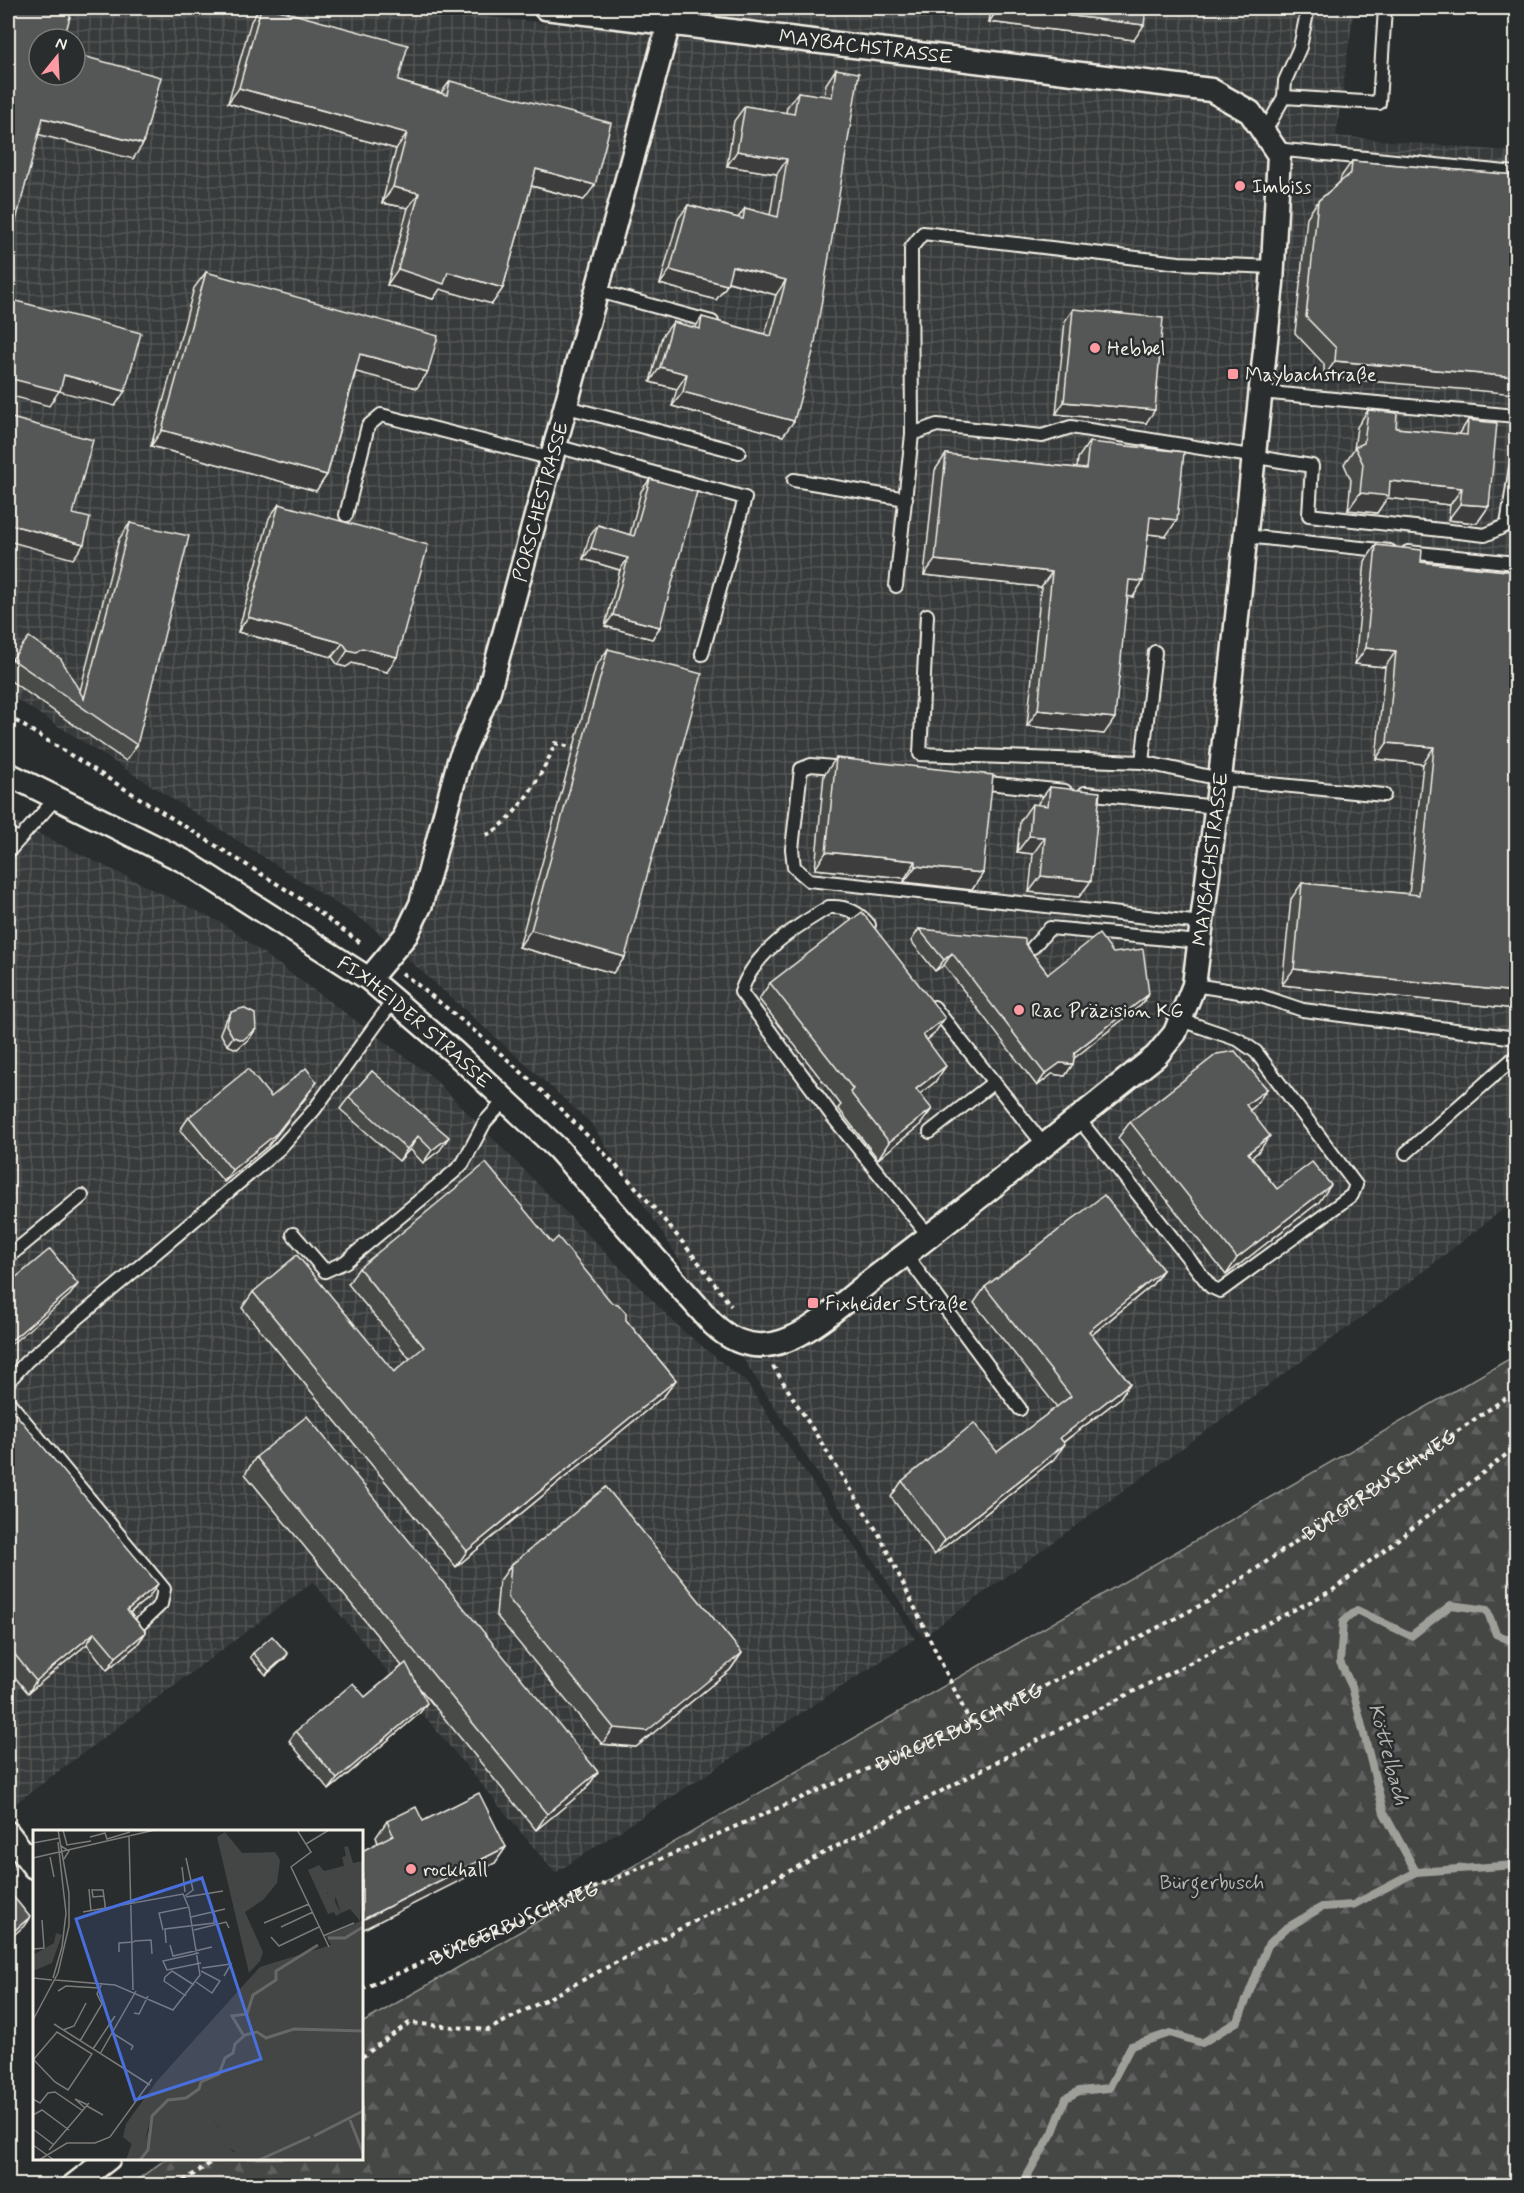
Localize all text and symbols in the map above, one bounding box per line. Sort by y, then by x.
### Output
street label: MAYBACHSTRASSE [777,23,954,72]
north arrow [27,27,87,87]
text: N [53,33,69,56]
place label: Imbiss [1252,174,1312,201]
marker: Imbiss [1233,179,1247,193]
place label: Hebbel [1107,336,1166,363]
marker: Hebbel [1088,341,1102,355]
place label: Maybachstraße [1245,362,1377,389]
marker: Maybachstraße [1226,367,1240,381]
street label: PORSCHESTRASSE [507,419,576,585]
street label: MAYBACHSTRASSE [1187,770,1236,948]
street label: FIXHEIDER STRASSE [332,950,497,1095]
place label: Rac Präzision KG [1031,998,1184,1025]
marker: Rac Präzision KG [1012,1003,1026,1017]
place label: Fixheider Straße [825,1291,968,1318]
marker: Fixheider Straße [806,1296,820,1310]
street label: BÜRGERBUSCHWEG [1297,1424,1462,1548]
street label: BÜRGERBUSCHWEG [872,1677,1048,1779]
water label: Köttelbach [1361,1700,1415,1809]
inset map [33,1830,363,2160]
place label: rockhall [423,1857,488,1884]
marker: rockhall [404,1862,418,1876]
park label: Bürgerbusch [1160,1870,1264,1899]
street label: BÜRGERBUSCHWEG [426,1876,603,1973]

